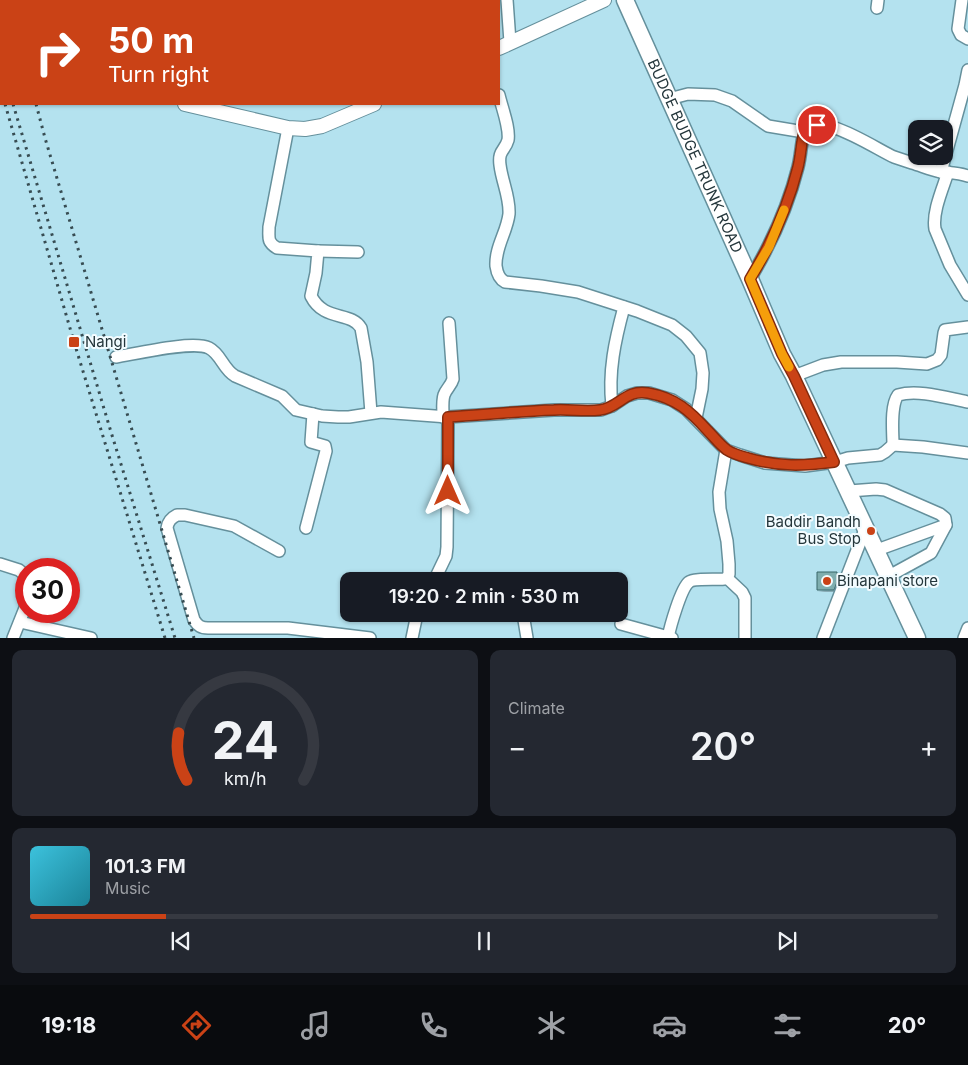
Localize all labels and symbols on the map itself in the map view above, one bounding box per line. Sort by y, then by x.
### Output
street label: BUDGE BUDGE TRUNK ROAD [644,56,747,256]
pin [796,104,838,146]
place label: Nangi [85,332,126,351]
marker: Nangi [67,335,81,349]
position arrow [421,464,473,516]
place label: Baddir Bandh Bus Stop [766,512,861,548]
marker: Baddir Bandh Bus Stop [865,525,877,537]
speed limit sign: 30 [15,558,80,623]
place label: Binapani store [837,571,938,590]
marker: Binapani store [821,575,833,587]

